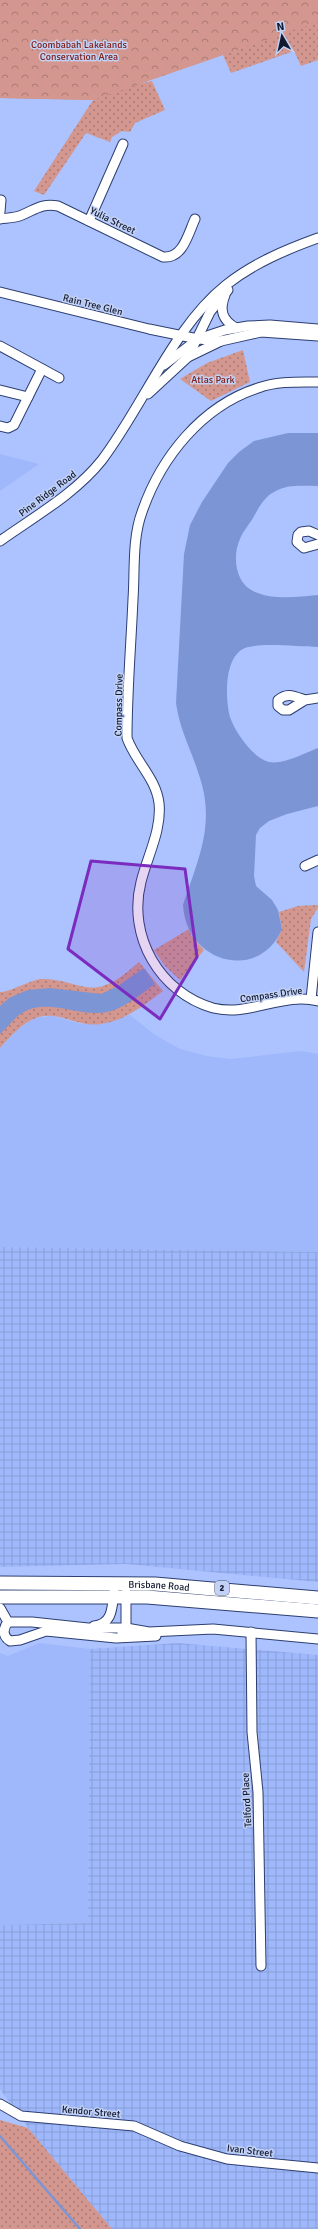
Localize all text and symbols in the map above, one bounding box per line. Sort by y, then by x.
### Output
north arrow [262,16,302,56]
text: N [276,20,285,34]
park label: Coombabah Lakelands Conservation Area [31,39,128,63]
street label: Yulia Street [88,205,138,237]
street label: Rain Tree Glen [62,292,124,318]
park label: Atlas Park [191,374,235,386]
street label: Pine Ridge Road [16,468,79,519]
street label: Compass Drive [112,674,126,737]
street label: Compass Drive [239,985,303,1005]
street label: Brisbane Road [128,1579,190,1594]
road number: 2 [215,1581,229,1595]
street label: Telford Place [240,1772,254,1828]
street label: Kendor Street [61,2103,121,2121]
street label: Ivan Street [226,2142,274,2160]

